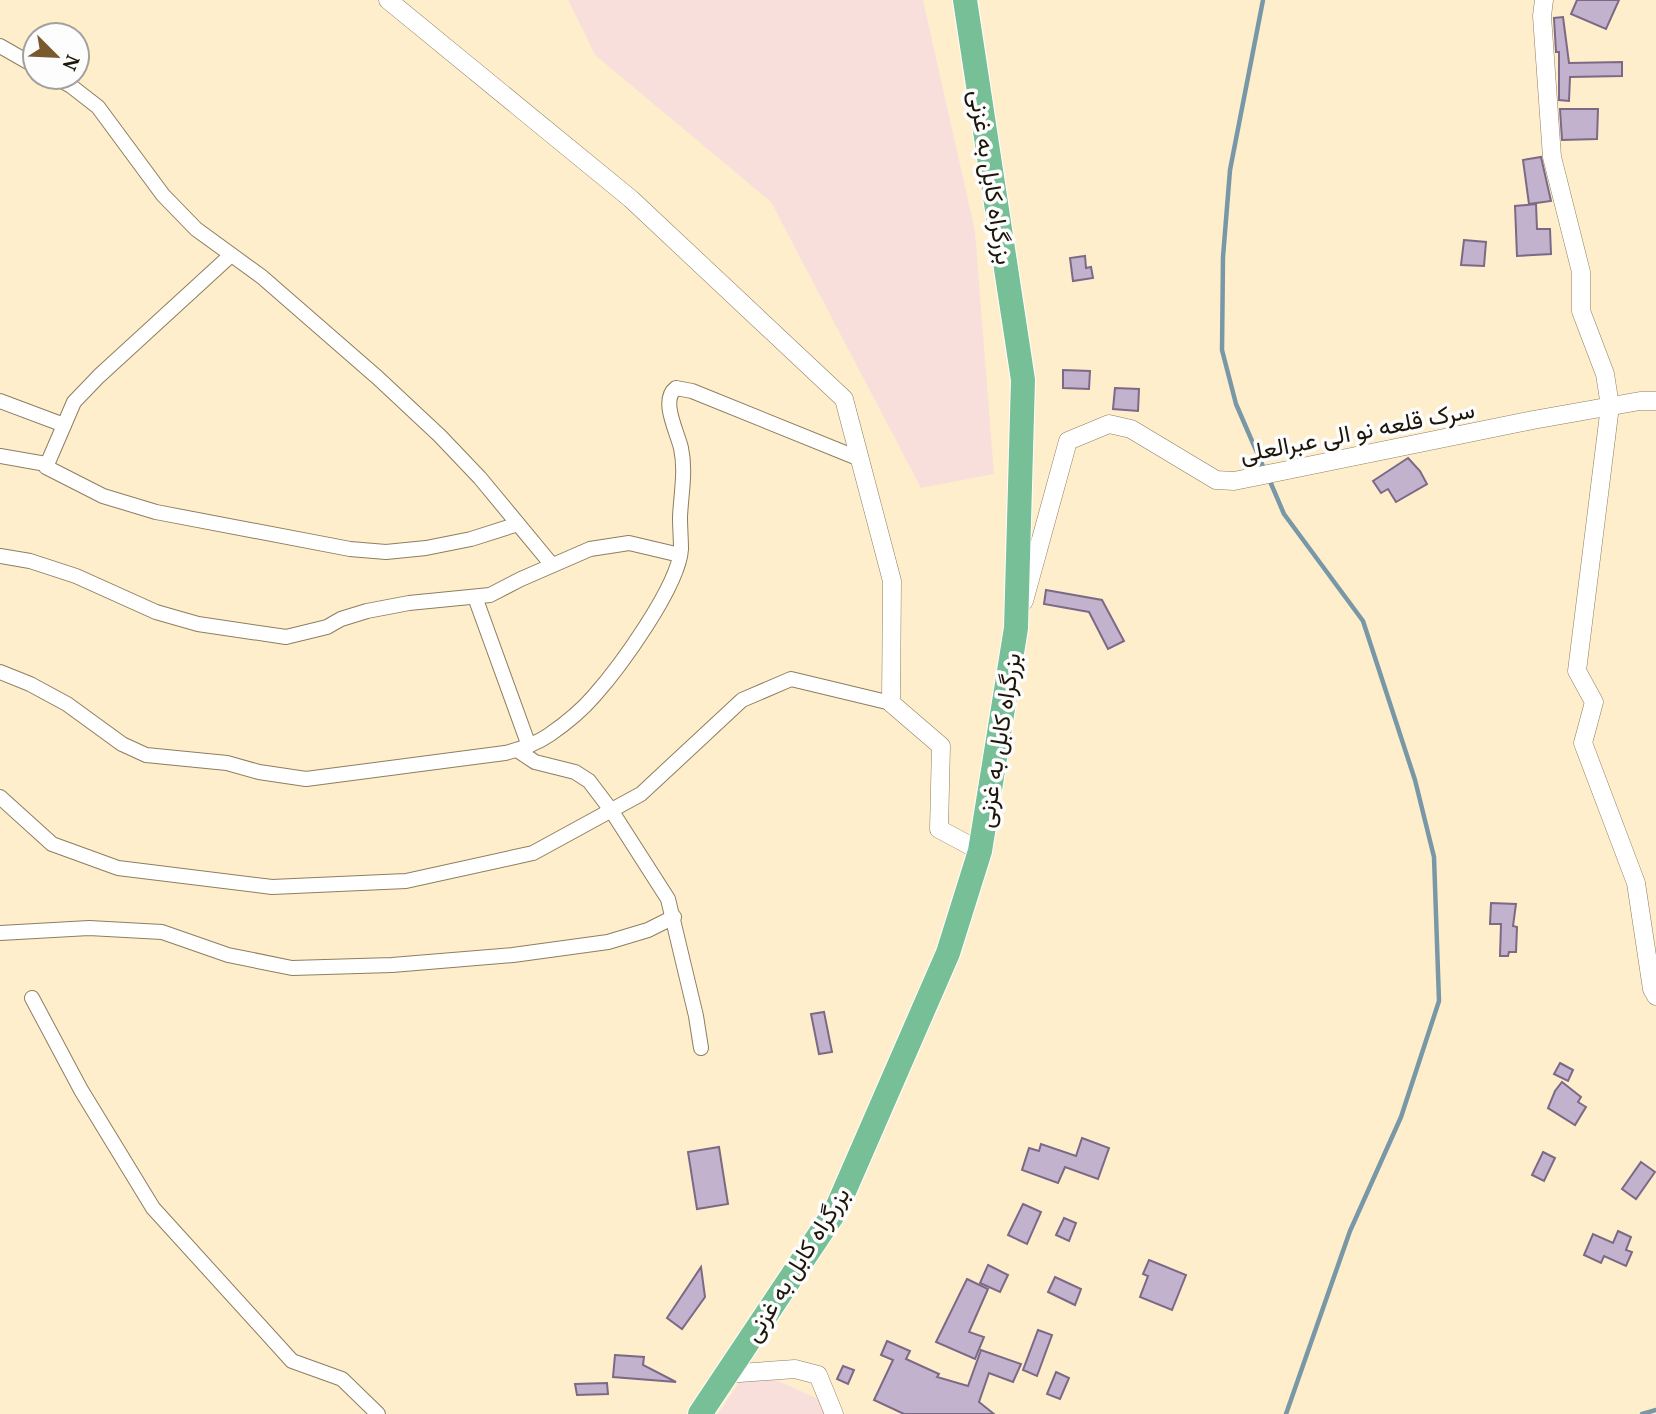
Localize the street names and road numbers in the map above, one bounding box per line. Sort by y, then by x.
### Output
street label: بزرگراه کابل به غزنی [962,87,1022,267]
street label: سرک قلعه نو الی عبرالعلی [1237,393,1477,469]
street label: بزرگراه کابل به غزنی [968,650,1028,830]
street label: بزرگراه کابل به غزنی [736,1181,856,1347]

